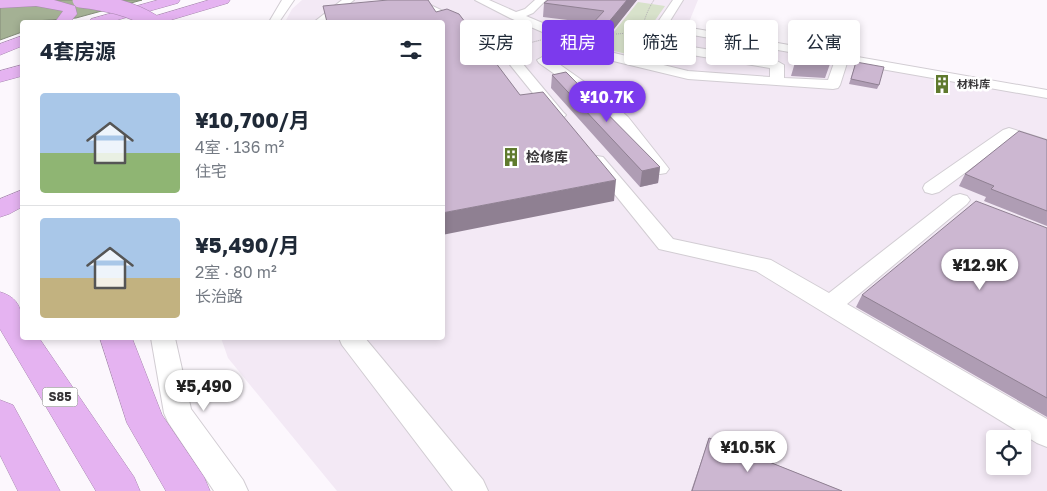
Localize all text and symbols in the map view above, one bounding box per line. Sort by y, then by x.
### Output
chip: 买房 [460,20,532,65]
chip: 租房 [542,20,614,65]
chip: 筛选 [624,20,696,65]
chip: 新上 [706,20,778,65]
chip: 公寓 [788,20,860,65]
icon: filters [397,36,425,64]
text: 4套房源 [40,38,116,64]
building icon: 材料库 [931,73,953,95]
place label: 材料库 [957,77,990,90]
pin: ¥10.7K [566,80,648,123]
text: ¥10.7K [580,87,634,107]
text: ¥10,700/月 [195,107,310,133]
icon: home [80,113,140,173]
text: 4室 · 136 m² [195,137,284,157]
building icon: 检修库 [500,146,522,168]
place label: 检修库 [526,148,568,165]
text: 住宅 [195,161,227,181]
text: ¥5,490/月 [195,232,300,258]
icon: home [80,238,140,298]
pin: ¥12.9K [939,248,1021,291]
text: ¥12.9K [952,255,1008,275]
text: 2室 · 80 m² [195,262,277,282]
text: 长治路 [195,286,243,306]
pin: ¥5,490 [163,370,245,412]
text: ¥5,490 [176,376,232,396]
road number: S85 [42,388,78,407]
pin: ¥10.5K [707,430,789,473]
map controls [986,430,1031,475]
button: locate [986,430,1031,475]
text: ¥10.5K [720,437,776,457]

